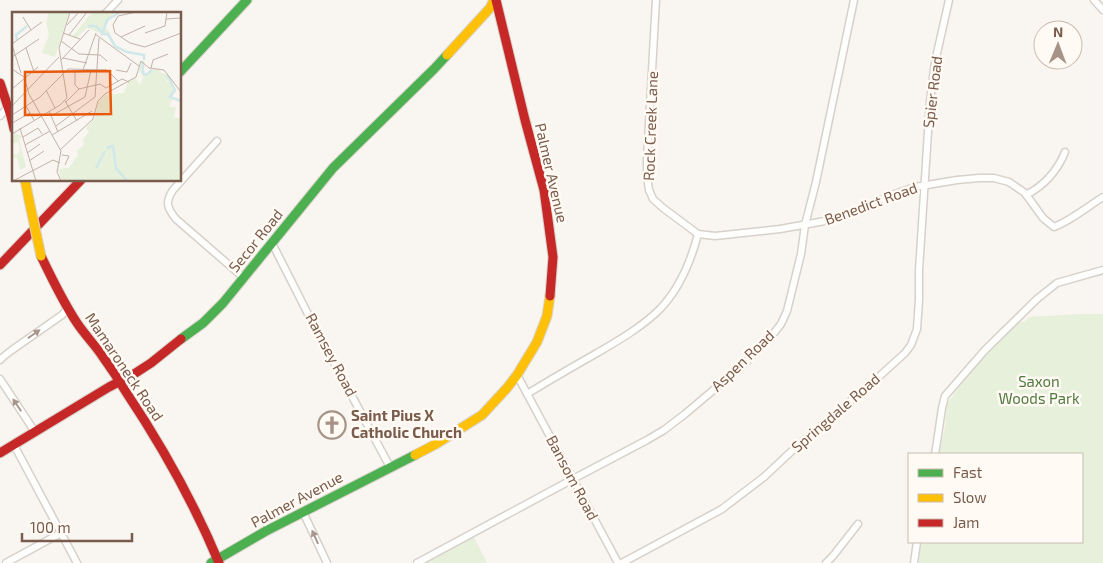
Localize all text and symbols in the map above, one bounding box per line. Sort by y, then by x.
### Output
inset map [12,12,181,181]
north arrow [1033,20,1083,70]
text: N [1053,23,1063,40]
street label: Spier Road [919,55,945,129]
street label: Rock Creek Lane [639,71,661,181]
street label: Palmer Avenue [532,121,572,224]
street label: Benedict Road [822,178,919,228]
street label: Secor Road [224,205,286,275]
street label: Mamaroneck Road [82,309,168,424]
street label: Ramsey Road [302,310,361,399]
street label: Aspen Road [707,326,777,395]
one-way arrow [27,329,41,339]
street label: Springdale Road [788,369,883,455]
park label: Saxon Woods Park [998,372,1080,407]
one-way arrow [13,399,22,412]
place label: Saint Pius X Catholic Church [351,406,462,441]
church icon: Saint Pius X Catholic Church [317,410,347,440]
street label: Bansom Road [543,432,603,523]
legend [908,453,1083,543]
text: Fast [953,463,983,481]
street label: Palmer Avenue [247,467,346,531]
text: Slow [953,488,987,506]
scale bar [22,510,132,542]
text: Jam [953,513,979,531]
text: 100 m [30,518,71,536]
one-way arrow [311,530,319,544]

